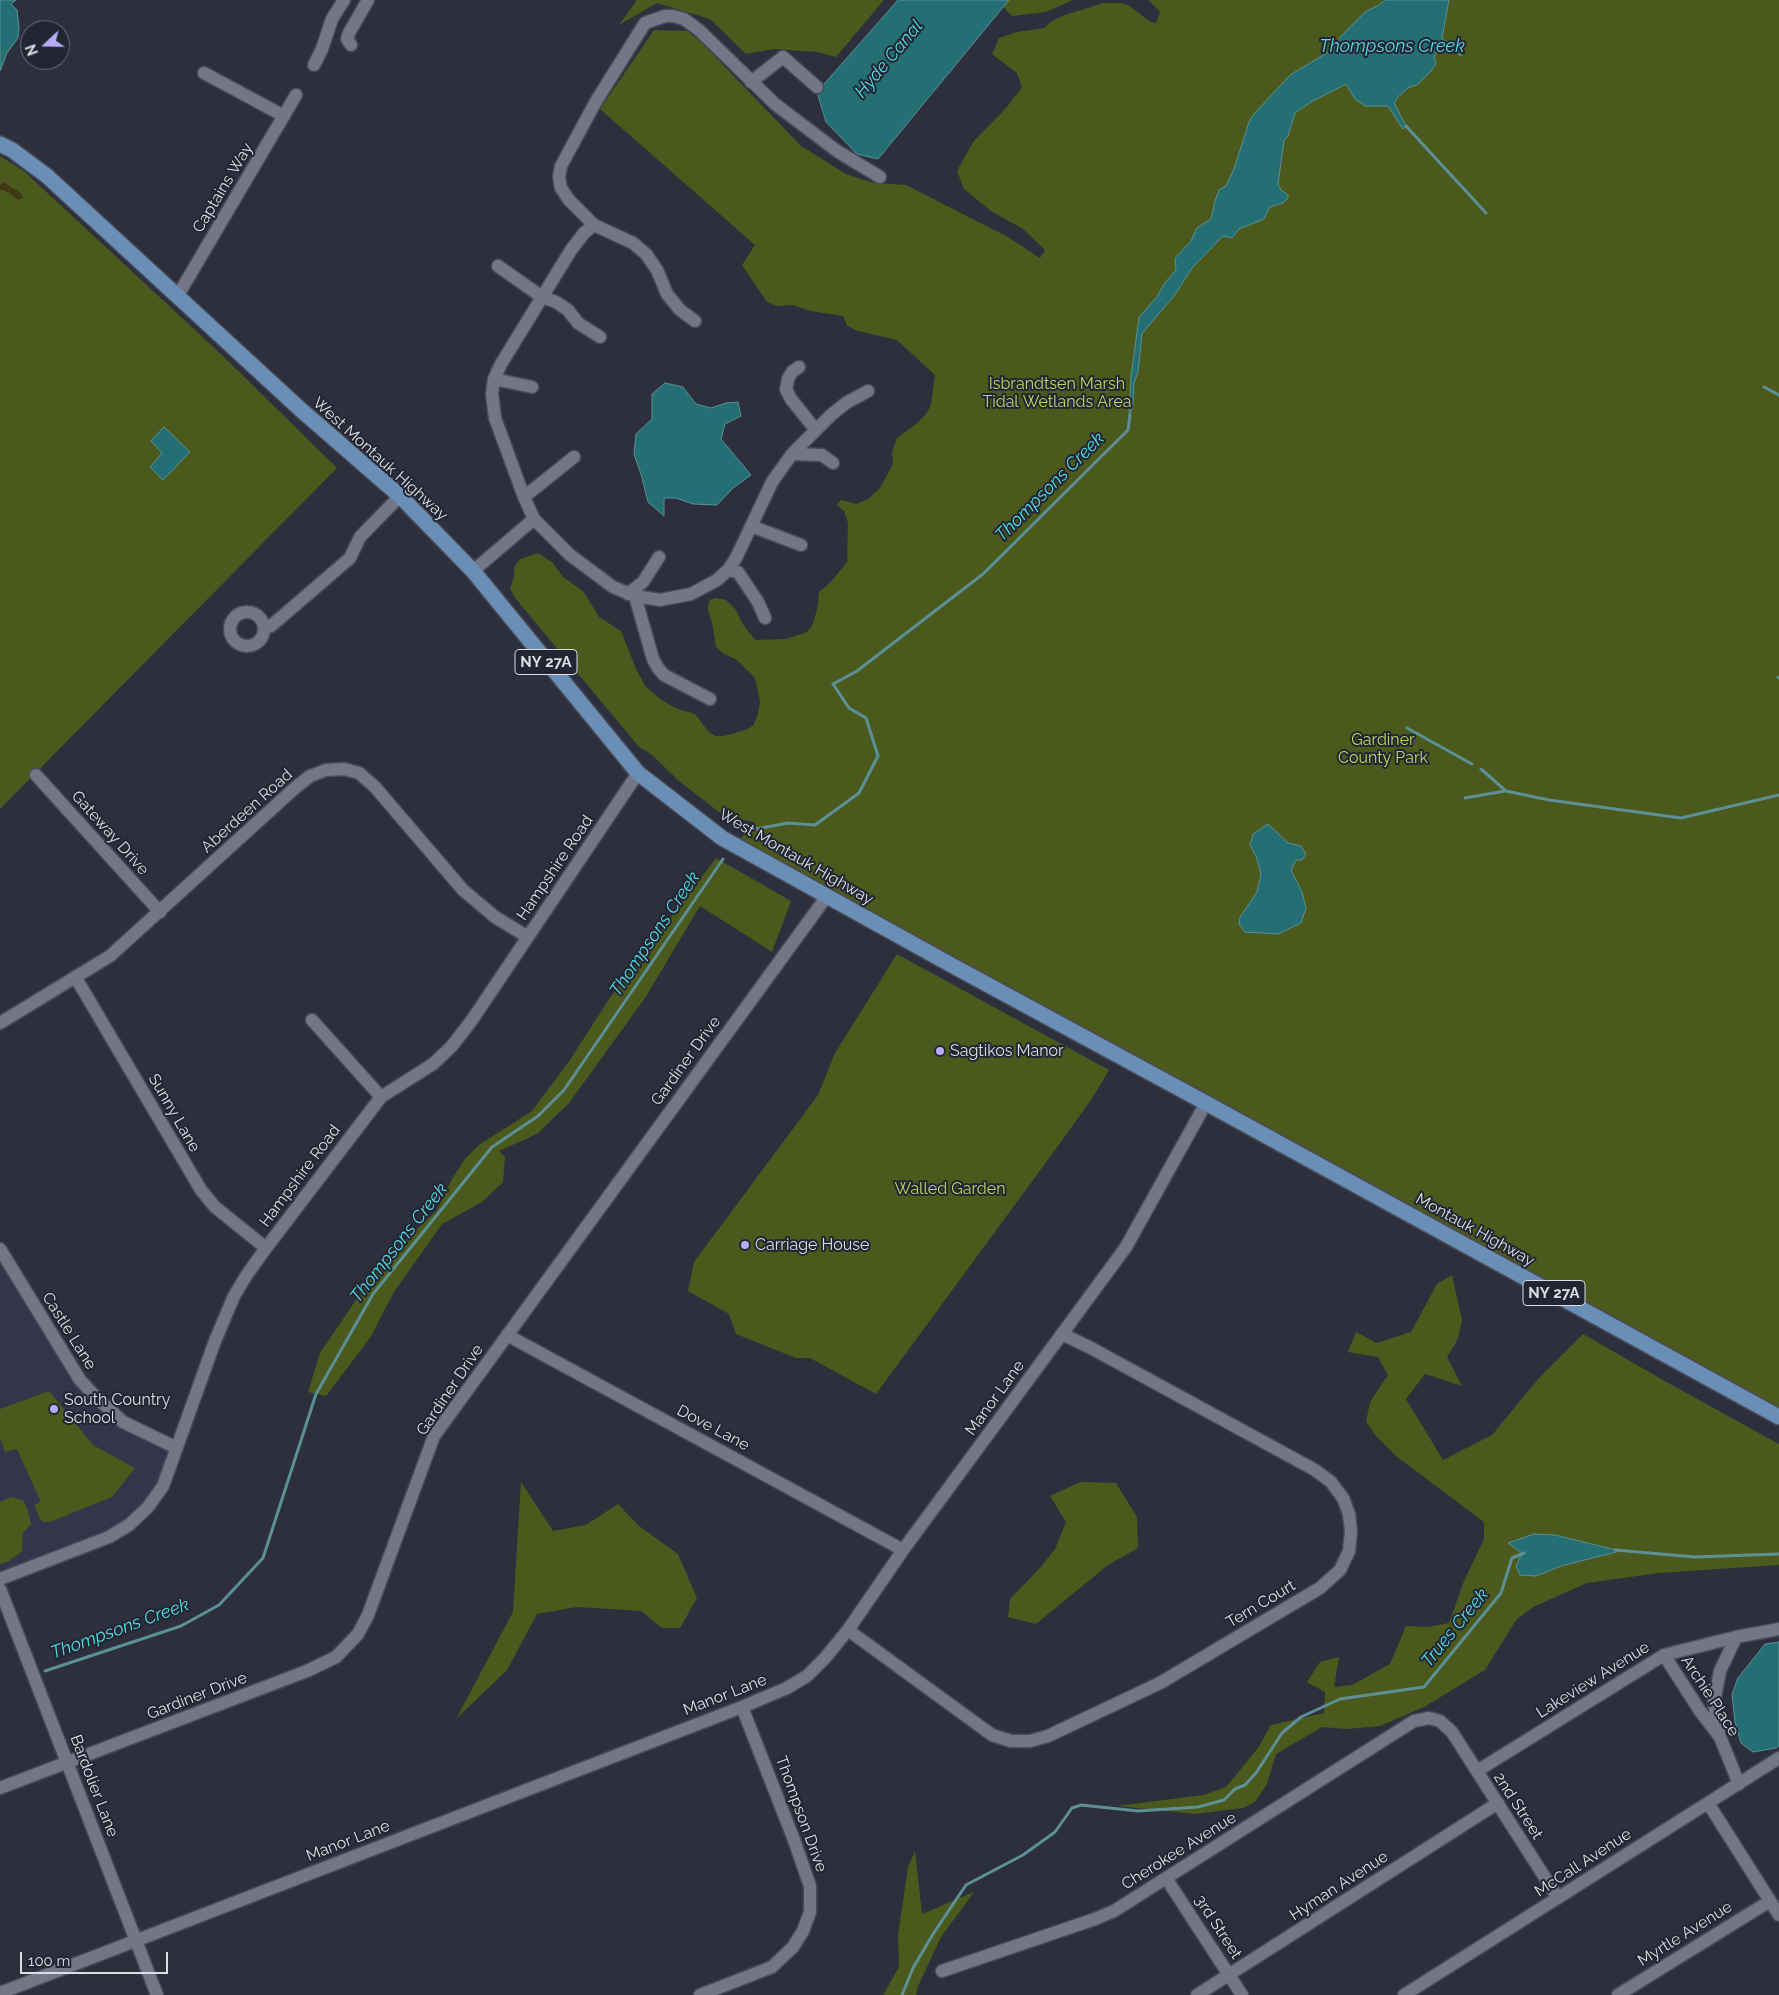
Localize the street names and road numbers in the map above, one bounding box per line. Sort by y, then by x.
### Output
street label: Captains Way [189,140,257,236]
street label: West Montauk Highway [308,393,452,525]
road number: NY 27A [515,650,577,674]
street label: Aberdeen Road [197,765,297,857]
street label: Gateway Drive [67,787,153,879]
street label: West Montauk Highway [715,805,877,909]
street label: Hampshire Road [513,812,597,924]
street label: Gardiner Drive [647,1013,725,1109]
street label: Sunny Lane [144,1070,204,1156]
street label: Hampshire Road [255,1121,345,1231]
street label: Montauk Highway [1412,1189,1538,1271]
road number: NY 27A [1523,1280,1585,1306]
street label: Castle Lane [38,1289,100,1373]
street label: Gardiner Drive [413,1341,487,1439]
street label: Manor Lane [961,1357,1029,1439]
street label: Dove Lane [674,1401,752,1455]
street label: Tern Court [1223,1576,1299,1632]
street label: Lakeview Avenue [1533,1637,1653,1723]
street label: Archie Place [1677,1652,1743,1740]
street label: Gardiner Drive [144,1668,250,1724]
street label: Manor Lane [680,1670,770,1720]
street label: Bardolier Lane [66,1732,122,1840]
street label: Thompson Drive [771,1753,831,1875]
street label: 2nd Street [1489,1769,1547,1843]
street label: Cherokee Avenue [1118,1808,1240,1894]
street label: Manor Lane [303,1816,393,1866]
street label: McCall Avenue [1531,1825,1635,1901]
street label: Hyman Avenue [1286,1847,1392,1925]
street label: 3rd Street [1190,1891,1246,1963]
street label: Myrtle Avenue [1634,1897,1736,1971]

